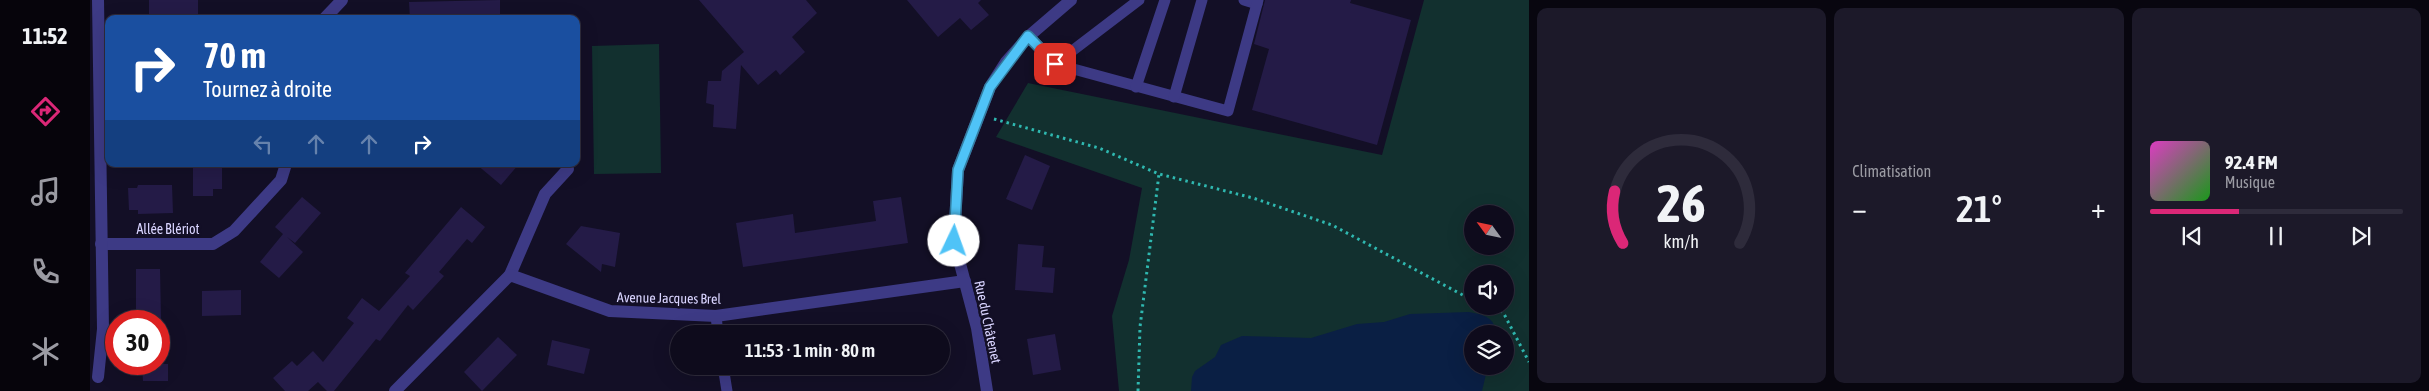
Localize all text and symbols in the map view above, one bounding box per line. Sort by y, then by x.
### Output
text: 11:52 [22,23,68,49]
icon: right [120,35,185,100]
text: 70 m [203,35,266,75]
pin [1034,43,1076,85]
icon: arrive [1041,50,1069,78]
text: Tournez à droite [203,76,332,102]
icon: directions [28,94,63,129]
icon: left [249,130,277,158]
icon: ahead [302,130,330,158]
icon: ahead [355,130,383,158]
icon: right [408,130,436,158]
text: 92.4 FM [2225,151,2278,173]
text: Climatisation [1852,162,1931,180]
text: 26 [1657,173,1706,233]
text: Musique [2225,173,2275,191]
icon: music [28,174,63,209]
text: 21° [1956,187,2002,230]
text: − [1852,192,1867,224]
text: + [2091,192,2106,224]
north arrow [1464,205,1514,255]
map controls [1464,205,1514,375]
position arrow [927,214,979,266]
street label: Allée Blériot [136,221,200,237]
icon: previous [2178,222,2206,250]
icon: pause [2262,222,2290,250]
icon: next [2347,222,2375,250]
text: km/h [1664,231,1699,252]
icon: phone [28,254,63,289]
button: sound [1464,265,1514,315]
street label: Rue du Châtenet [971,279,1005,365]
street label: Avenue Jacques Brel [617,289,722,307]
speed limit sign: 30 [105,310,170,375]
button: layers [1464,325,1514,375]
icon: climate [28,334,63,369]
text: 11:53 · 1 min · 80 m [745,339,875,361]

